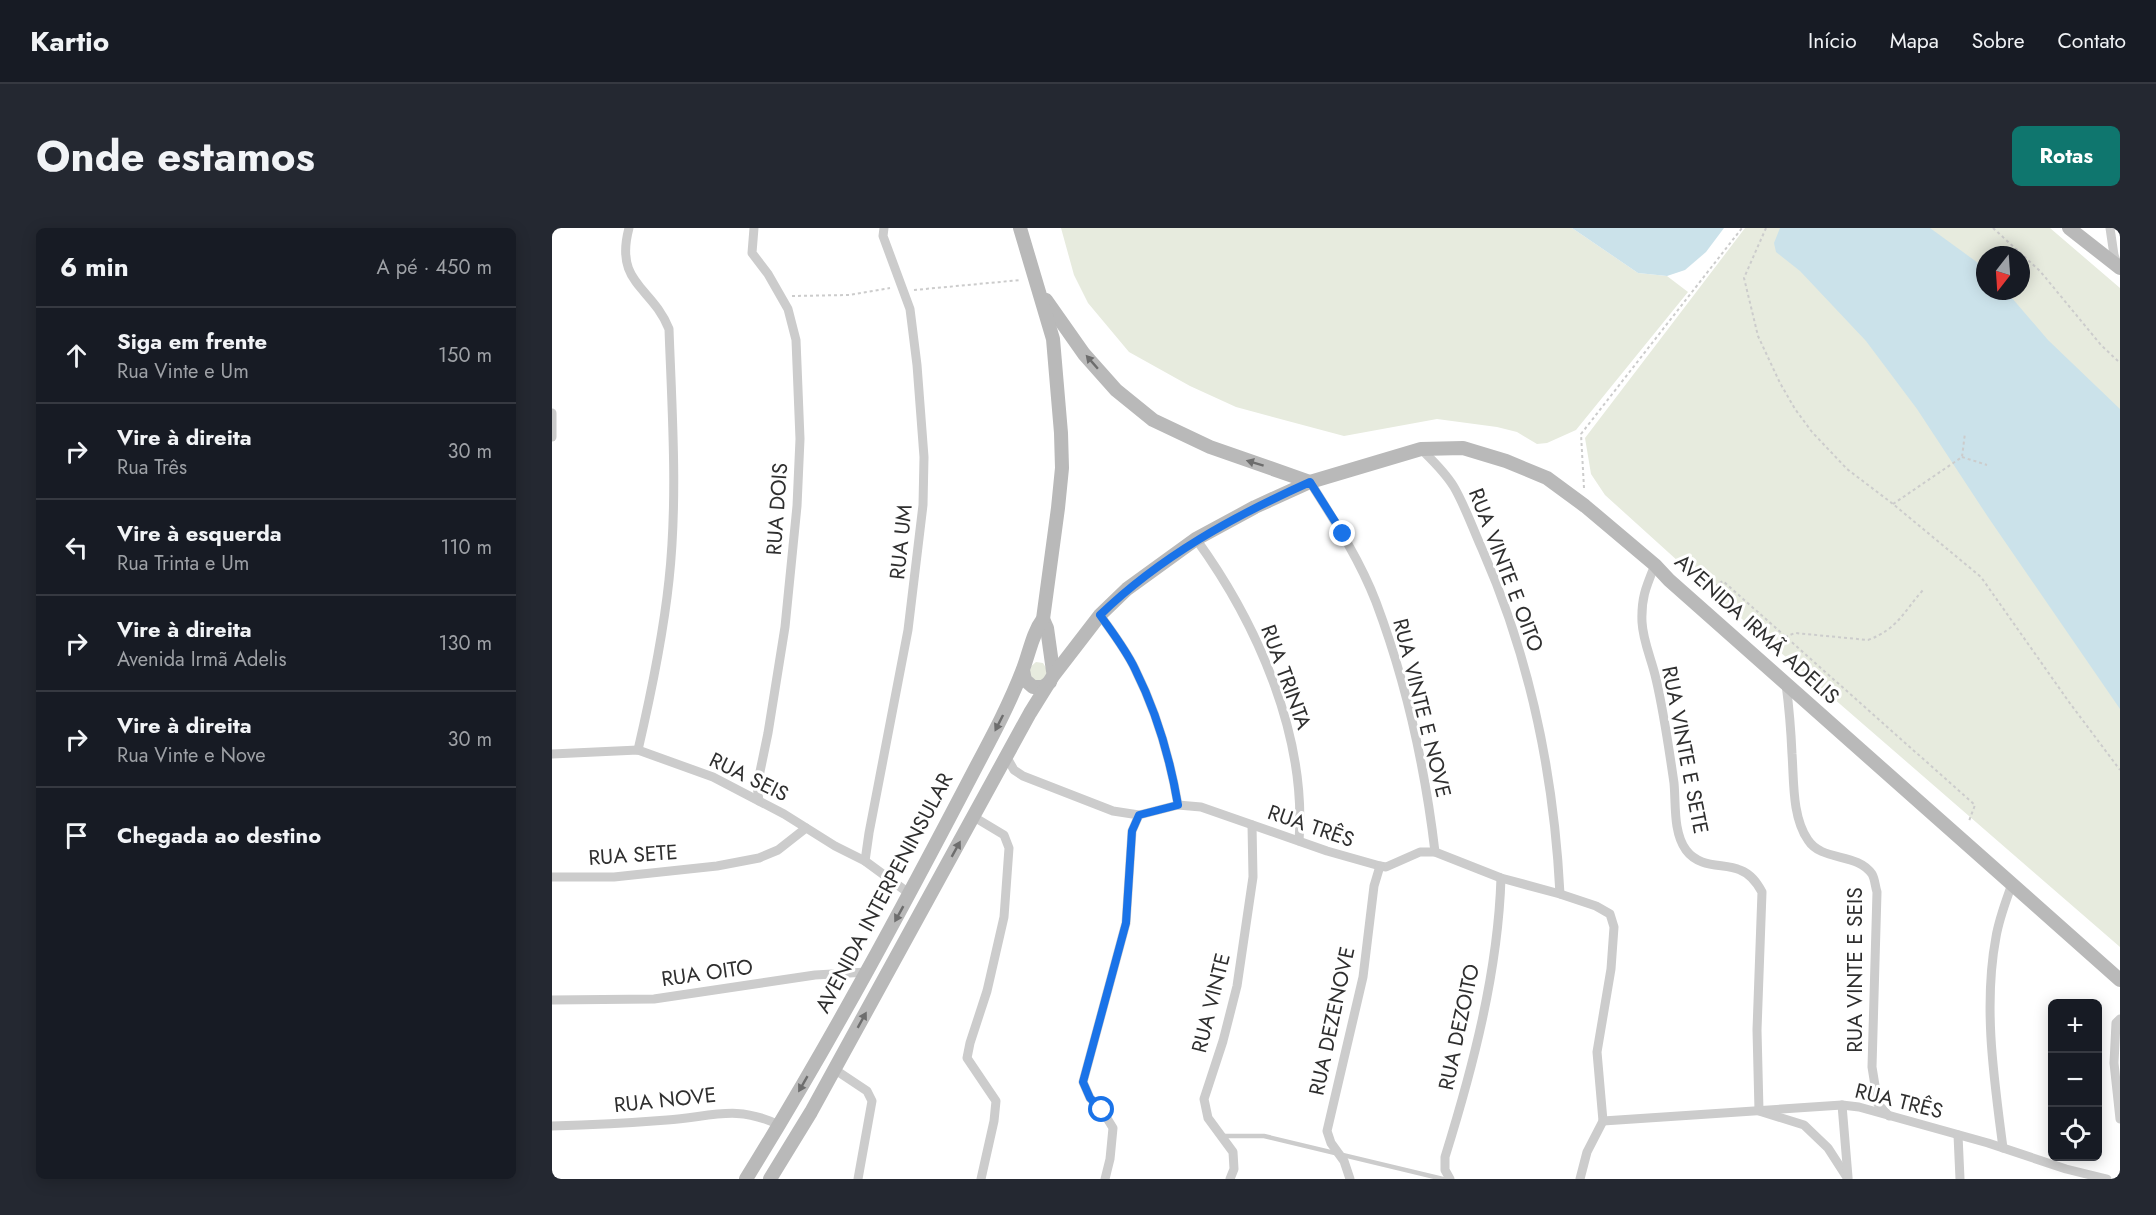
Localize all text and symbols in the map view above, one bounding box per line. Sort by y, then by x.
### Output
text: Kartio [30,21,109,62]
text: Início [1808,26,1857,56]
text: Mapa [1890,26,1939,56]
text: Sobre [1972,26,2024,56]
text: Contato [2057,26,2126,56]
text: Onde estamos [36,126,315,187]
button: Rotas [2012,126,2120,186]
north arrow [1976,246,2030,300]
text: 6 min [60,248,129,286]
text: A pé · 450 m [377,253,492,282]
text: Siga em frente [117,325,267,357]
icon: ahead [60,339,93,372]
text: 150 m [438,341,492,370]
one-way arrow [1086,355,1099,370]
text: Rua Vinte e Um [117,357,249,386]
text: Vire à direita [117,421,252,453]
icon: right [60,435,93,468]
text: 30 m [447,437,492,466]
text: Rua Três [117,453,187,482]
one-way arrow [1246,458,1264,467]
street label: RUA DOIS [759,462,795,556]
street label: RUA VINTE E OITO [1461,484,1551,656]
street label: RUA UM [882,503,920,581]
text: Vire à esquerda [117,517,282,549]
route end [1329,520,1355,546]
icon: left [60,531,93,564]
text: 110 m [440,533,492,562]
street label: AVENIDA IRMÃ ADELIS [1668,547,1846,711]
text: Rua Trinta e Um [117,549,249,578]
text: Vire à direita [117,613,252,645]
street label: RUA VINTE E NOVE [1385,615,1459,801]
street label: RUA TRINTA [1253,620,1319,734]
icon: right [60,627,93,660]
text: 130 m [438,629,492,658]
text: Avenida Irmã Adelis [117,645,287,674]
street label: RUA VINTE E SETE [1654,664,1716,836]
text: Vire à direita [117,709,252,741]
one-way arrow [994,714,1004,732]
icon: right [60,723,93,756]
text: 30 m [447,725,492,754]
text: Rua Vinte e Nove [117,741,266,770]
street label: RUA SEIS [704,745,794,809]
street label: AVENIDA INTERPENINSULAR [808,767,960,1018]
street label: RUA TRÊS [1264,797,1358,855]
icon: arrive [60,819,93,852]
text: Chegada ao destino [117,819,321,851]
street label: RUA SETE [587,837,679,873]
one-way arrow [951,840,961,857]
street label: RUA VINTE E SEIS [1840,887,1870,1053]
one-way arrow [894,906,904,923]
street label: RUA DEZENOVE [1302,944,1362,1098]
street label: RUA VINTE [1184,950,1238,1056]
street label: RUA OITO [659,952,755,994]
street label: RUA DEZOITO [1431,961,1487,1093]
map controls [2048,999,2102,1161]
button: + [2048,999,2102,1053]
one-way arrow [857,1012,868,1028]
button: − [2048,1053,2102,1107]
one-way arrow [798,1076,808,1093]
street label: RUA TRÊS [1852,1076,1946,1126]
street label: RUA NOVE [612,1080,718,1120]
route start [1088,1096,1114,1122]
button: locate [2048,1107,2102,1161]

